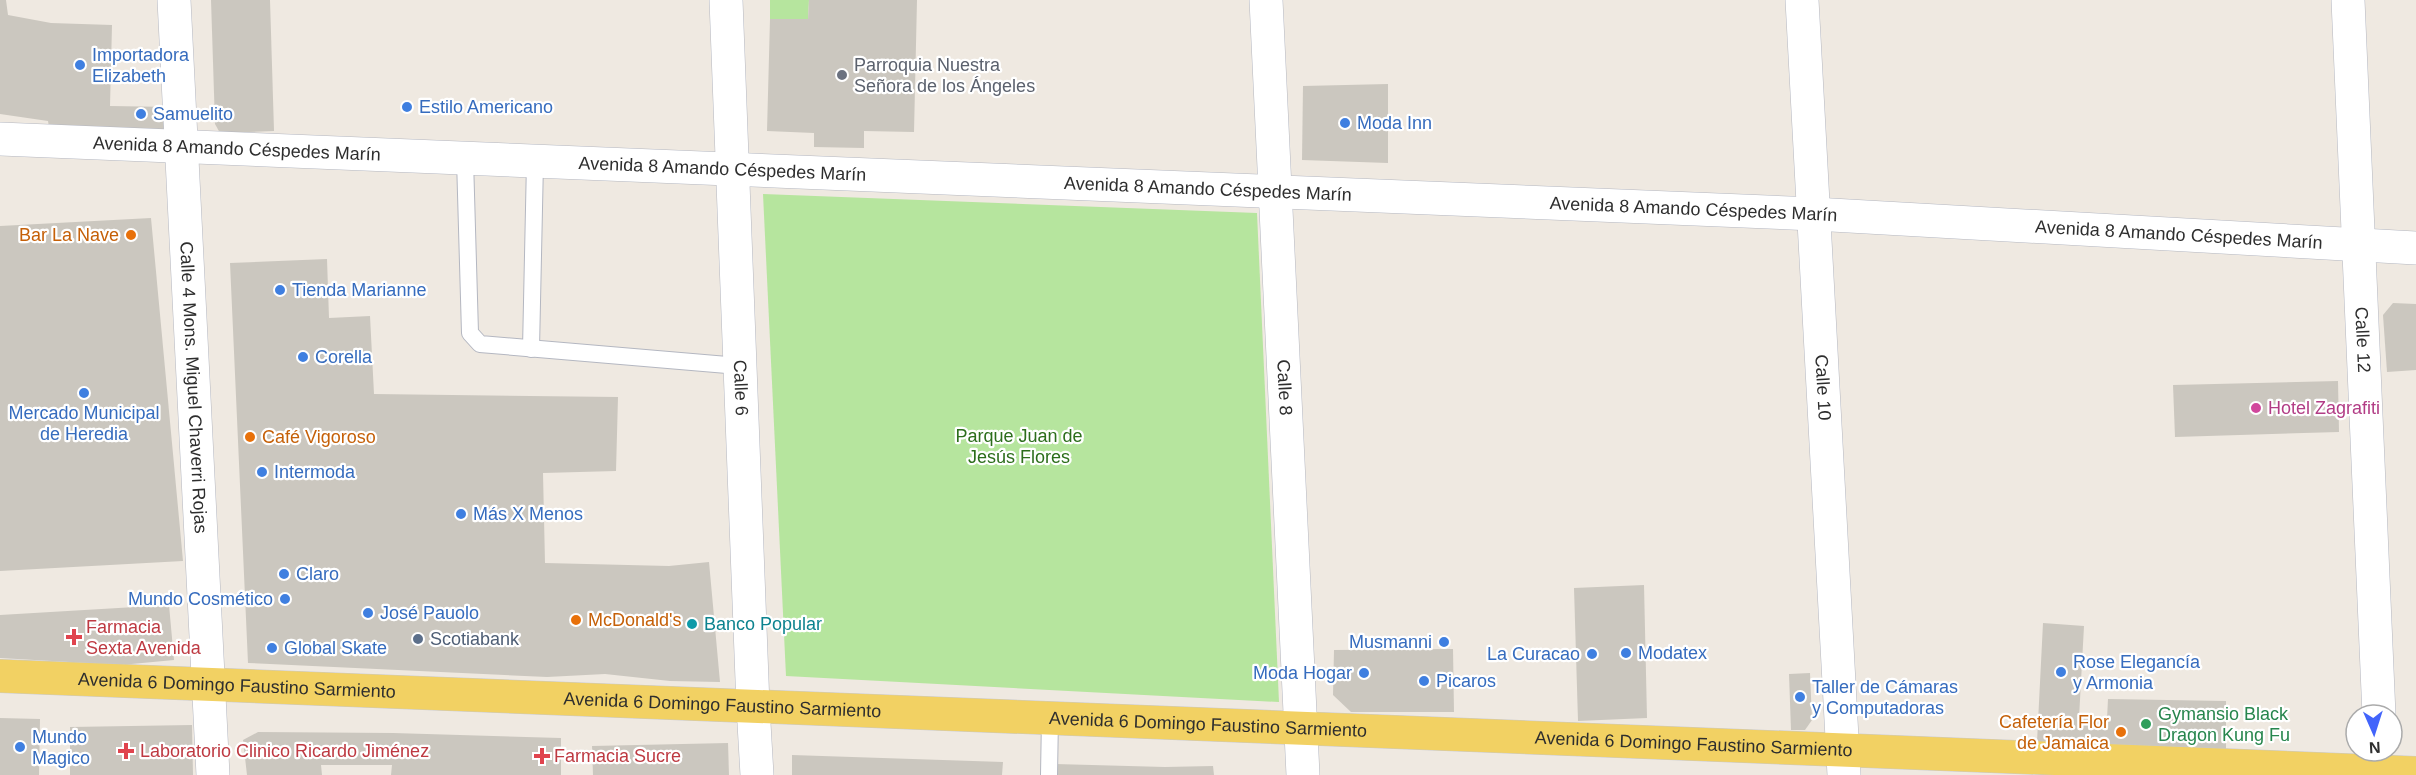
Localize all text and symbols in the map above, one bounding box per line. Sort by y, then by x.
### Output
place label: Importadora Elizabeth [92,45,190,86]
place label: Parroquia Nuestra Señora de los Ángeles [854,55,1035,96]
marker: Importadora Elizabeth [73,58,87,72]
marker: Parroquia Nuestra Señora de los Ángeles [835,68,849,82]
place label: Estilo Americano [419,97,553,117]
marker: Estilo Americano [400,100,414,114]
place label: Samuelito [153,104,233,124]
marker: Samuelito [134,107,148,121]
place label: Moda Inn [1357,113,1432,133]
marker: Moda Inn [1338,116,1352,130]
street label: Avenida 8 Amando Céspedes Marín [92,133,381,165]
street label: Avenida 8 Amando Céspedes Marín [578,153,867,185]
street label: Avenida 8 Amando Céspedes Marín [1064,173,1352,205]
street label: Avenida 8 Amando Céspedes Marín [1549,193,1838,225]
street label: Avenida 8 Amando Céspedes Marín [2035,217,2323,253]
place label: Bar La Nave [19,225,119,245]
marker: Bar La Nave [124,228,138,242]
street label: Calle 4 Mons. Miguel Chaverri Rojas [176,241,211,534]
place label: Tienda Marianne [292,280,426,300]
marker: Tienda Marianne [273,283,287,297]
street label: Calle 12 [2351,306,2374,373]
place label: Corella [315,347,373,367]
marker: Corella [296,350,310,364]
street label: Calle 10 [1811,354,1835,421]
street label: Calle 6 [730,359,752,416]
street label: Calle 8 [1273,359,1296,416]
marker: Mercado Municipal de Heredia [77,386,91,400]
place label: Hotel Zagrafiti [2268,398,2380,418]
marker: Hotel Zagrafiti [2249,401,2263,415]
place label: Mercado Municipal de Heredia [8,403,160,444]
park label: Parque Juan de Jesús Flores [955,426,1083,467]
place label: Café Vigoroso [262,427,376,447]
marker: Café Vigoroso [243,430,257,444]
place label: Intermoda [274,462,356,482]
marker: Intermoda [255,465,269,479]
place label: Más X Menos [473,504,583,524]
marker: Más X Menos [454,507,468,521]
place label: Claro [296,564,339,584]
marker: Claro [277,567,291,581]
place label: Mundo Cosmético [128,589,273,609]
marker: Mundo Cosmético [278,592,292,606]
place label: José Pauolo [380,603,479,623]
marker: José Pauolo [361,606,375,620]
place label: McDonald's [588,610,681,630]
marker: McDonald's [569,613,583,627]
place label: Banco Popular [704,614,822,634]
place label: Farmacia Sexta Avenida [86,617,202,658]
marker: Banco Popular [685,617,699,631]
place label: Scotiabank [430,629,520,649]
marker: Farmacia Sexta Avenida [67,630,81,644]
marker: Scotiabank [411,632,425,646]
place label: Musmanni [1349,632,1432,652]
marker: Musmanni [1437,635,1451,649]
place label: Global Skate [284,638,387,658]
marker: Global Skate [265,641,279,655]
place label: Modatex [1638,643,1707,663]
place label: La Curacao [1487,644,1580,664]
marker: Modatex [1619,646,1633,660]
marker: La Curacao [1585,647,1599,661]
place label: Rose Elegancía y Armonia [2073,652,2201,693]
place label: Moda Hogar [1253,663,1352,683]
marker: Rose Elegancía y Armonia [2054,665,2068,679]
marker: Moda Hogar [1357,666,1371,680]
street label: Avenida 6 Domingo Faustino Sarmiento [78,669,396,702]
place label: Picaros [1436,671,1496,691]
marker: Picaros [1417,674,1431,688]
place label: Taller de Cámaras y Computadoras [1812,677,1958,718]
street label: Avenida 6 Domingo Faustino Sarmiento [563,689,882,721]
marker: Taller de Cámaras y Computadoras [1793,690,1807,704]
north arrow [2344,703,2404,763]
place label: Gymansio Black Dragon Kung Fu [2158,704,2290,745]
street label: Avenida 6 Domingo Faustino Sarmiento [1049,708,1367,741]
place label: Cafetería Flor de Jamaica [1999,712,2110,753]
marker: Gymansio Black Dragon Kung Fu [2139,717,2153,731]
marker: Cafetería Flor de Jamaica [2114,725,2128,739]
place label: Mundo Magico [32,727,90,768]
street label: Avenida 6 Domingo Faustino Sarmiento [1534,728,1853,760]
text: N [2369,739,2381,756]
marker: Mundo Magico [13,740,27,754]
place label: Laboratorio Clinico Ricardo Jiménez [140,741,429,761]
marker: Laboratorio Clinico Ricardo Jiménez [117,742,135,760]
place label: Farmacia Sucre [554,746,681,766]
marker: Farmacia Sucre [535,749,549,763]

